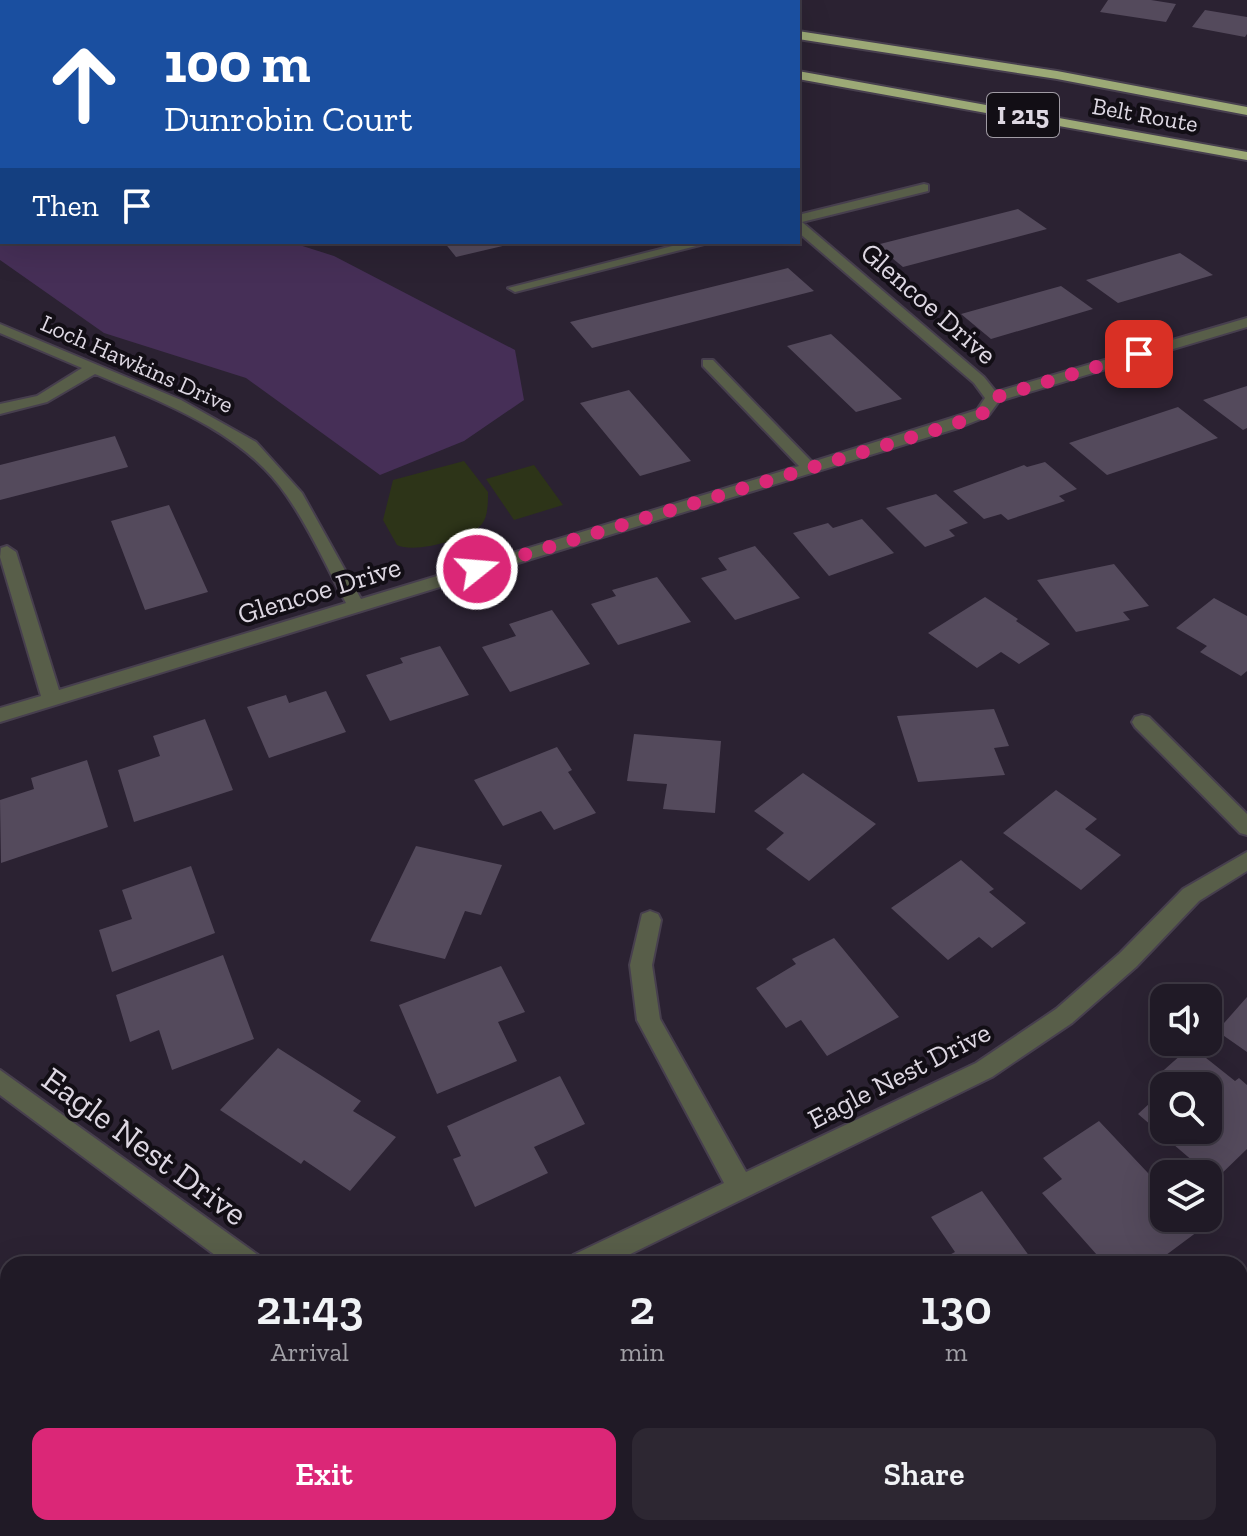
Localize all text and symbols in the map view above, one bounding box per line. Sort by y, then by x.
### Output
text: 100 m [164,29,311,96]
icon: ahead [32,32,136,136]
street label: Belt Route [1090,91,1200,138]
road number: I 215 [987,93,1059,137]
text: Dunrobin Court [164,97,412,140]
icon: arrive [115,184,159,228]
text: Then [32,188,99,224]
street label: Glencoe Drive [854,236,1003,371]
street label: Loch Hawkins Drive [36,308,238,419]
pin [1105,320,1173,388]
icon: arrive [1117,332,1161,376]
position arrow [435,527,519,611]
street label: Glencoe Drive [234,550,405,631]
map controls [1150,984,1222,1232]
button: sound [1150,984,1222,1056]
street label: Eagle Nest Drive [802,1015,996,1136]
street label: Eagle Nest Drive [34,1058,255,1235]
button: search [1150,1072,1222,1144]
button: layers [1150,1160,1222,1232]
text: 21:43 [256,1279,364,1336]
text: 2 [629,1279,655,1336]
text: 130 [920,1279,992,1336]
text: Arrival [271,1336,349,1368]
text: min [620,1336,664,1368]
text: m [945,1336,967,1368]
button: Exit [32,1428,616,1520]
button: Share [632,1428,1216,1520]

